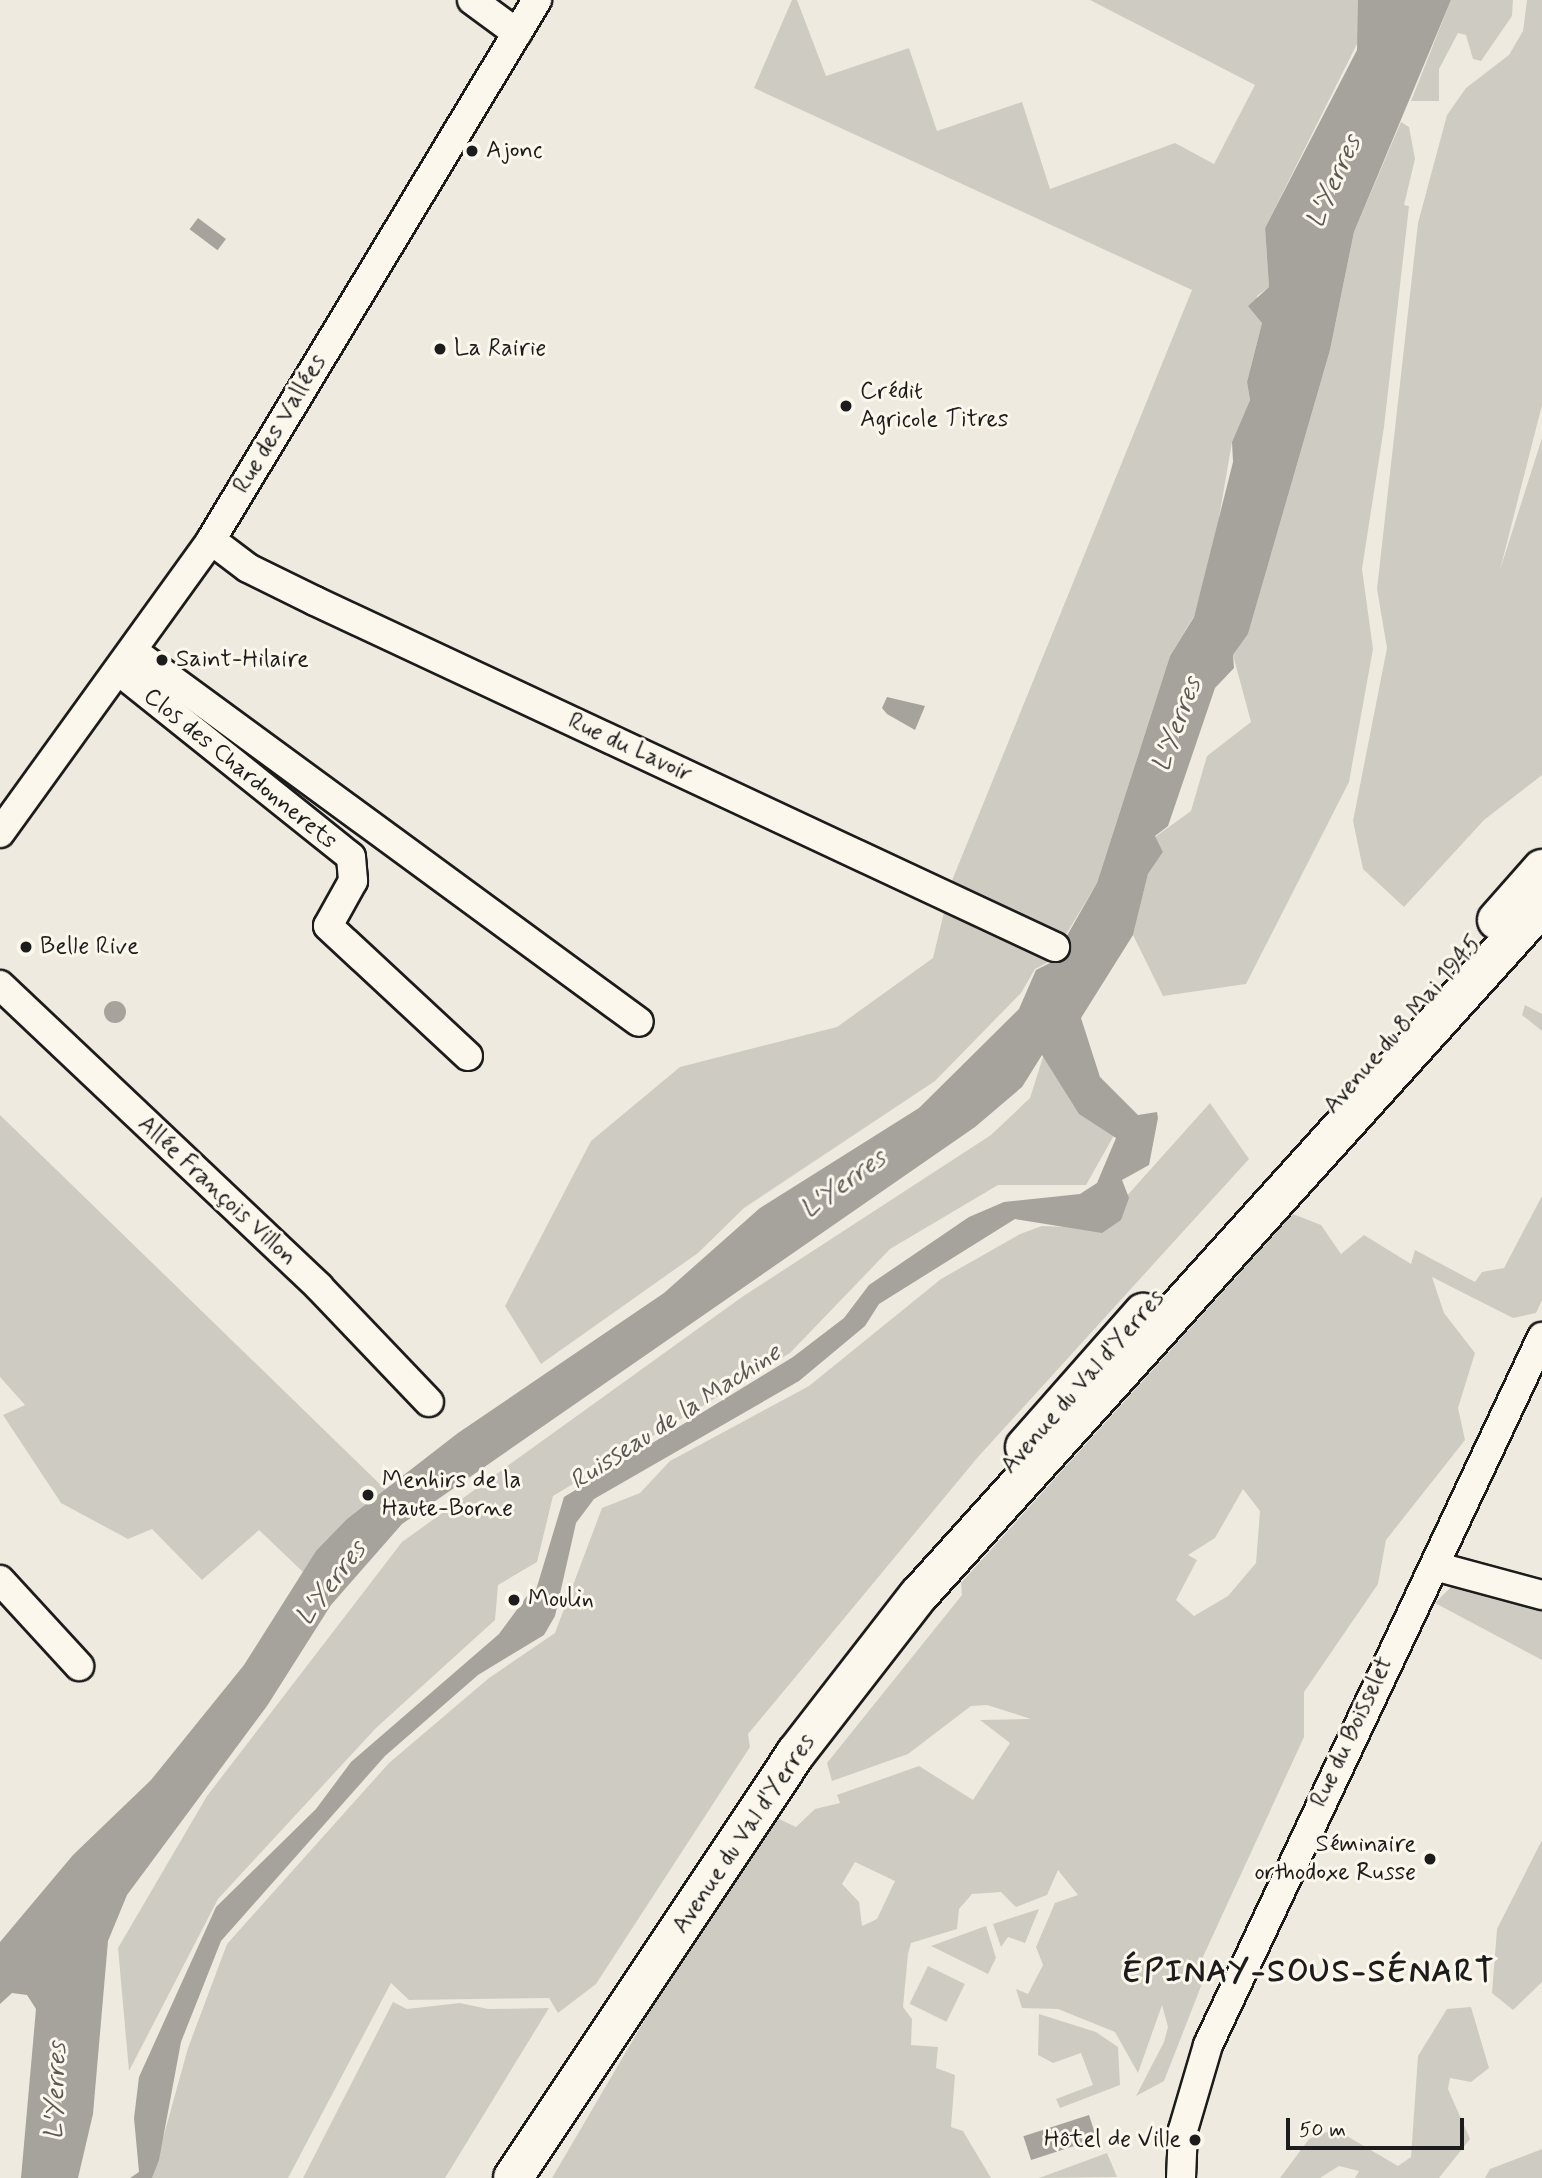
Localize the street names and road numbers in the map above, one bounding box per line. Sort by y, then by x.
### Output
street label: Rue des Vallées [228,351,332,497]
street label: Clos des Chardonnerets [136,681,344,857]
street label: Rue du Lavoir [562,706,698,790]
street label: Avenue du 8 Mai 1945 [1317,929,1489,1121]
street label: Allée François Villon [132,1110,302,1272]
street label: Avenue du Val d'Yerres [995,1284,1171,1480]
street label: Rue du Boisselet [1305,1654,1399,1810]
street label: Avenue du Val d'Yerres [666,1728,822,1940]

